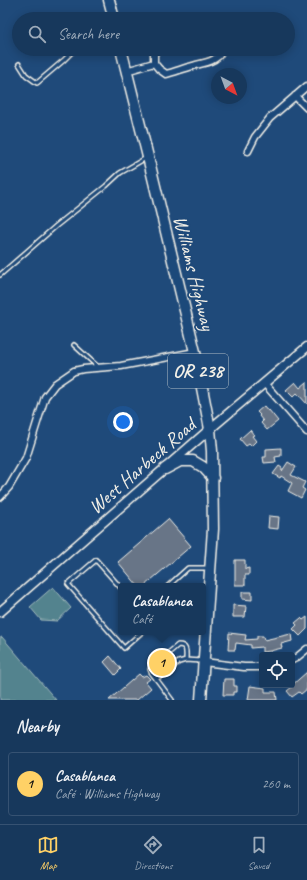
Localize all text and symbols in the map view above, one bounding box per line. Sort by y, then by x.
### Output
search box [12,12,295,56]
icon: search [26,23,48,45]
text: Search here [58,25,119,44]
north arrow [211,68,247,104]
street label: Williams Highway [168,213,221,334]
road number: OR 238 [168,354,228,388]
street label: West Harbeck Road [83,411,203,519]
your location [113,412,133,432]
popup [118,583,206,635]
text: Casablanca [132,592,192,611]
text: Café [132,611,152,627]
pin: 1 [149,648,175,678]
map controls [259,652,295,688]
button: locate [259,652,295,688]
text: Nearby [16,716,59,737]
text: Casablanca [55,767,115,786]
text: 1 [27,776,33,792]
text: 260 m [262,776,290,792]
text: Café · Williams Highway [55,786,160,802]
tab: Map [37,834,59,872]
tab: Directions [134,834,173,872]
tab: Saved [248,834,270,872]

